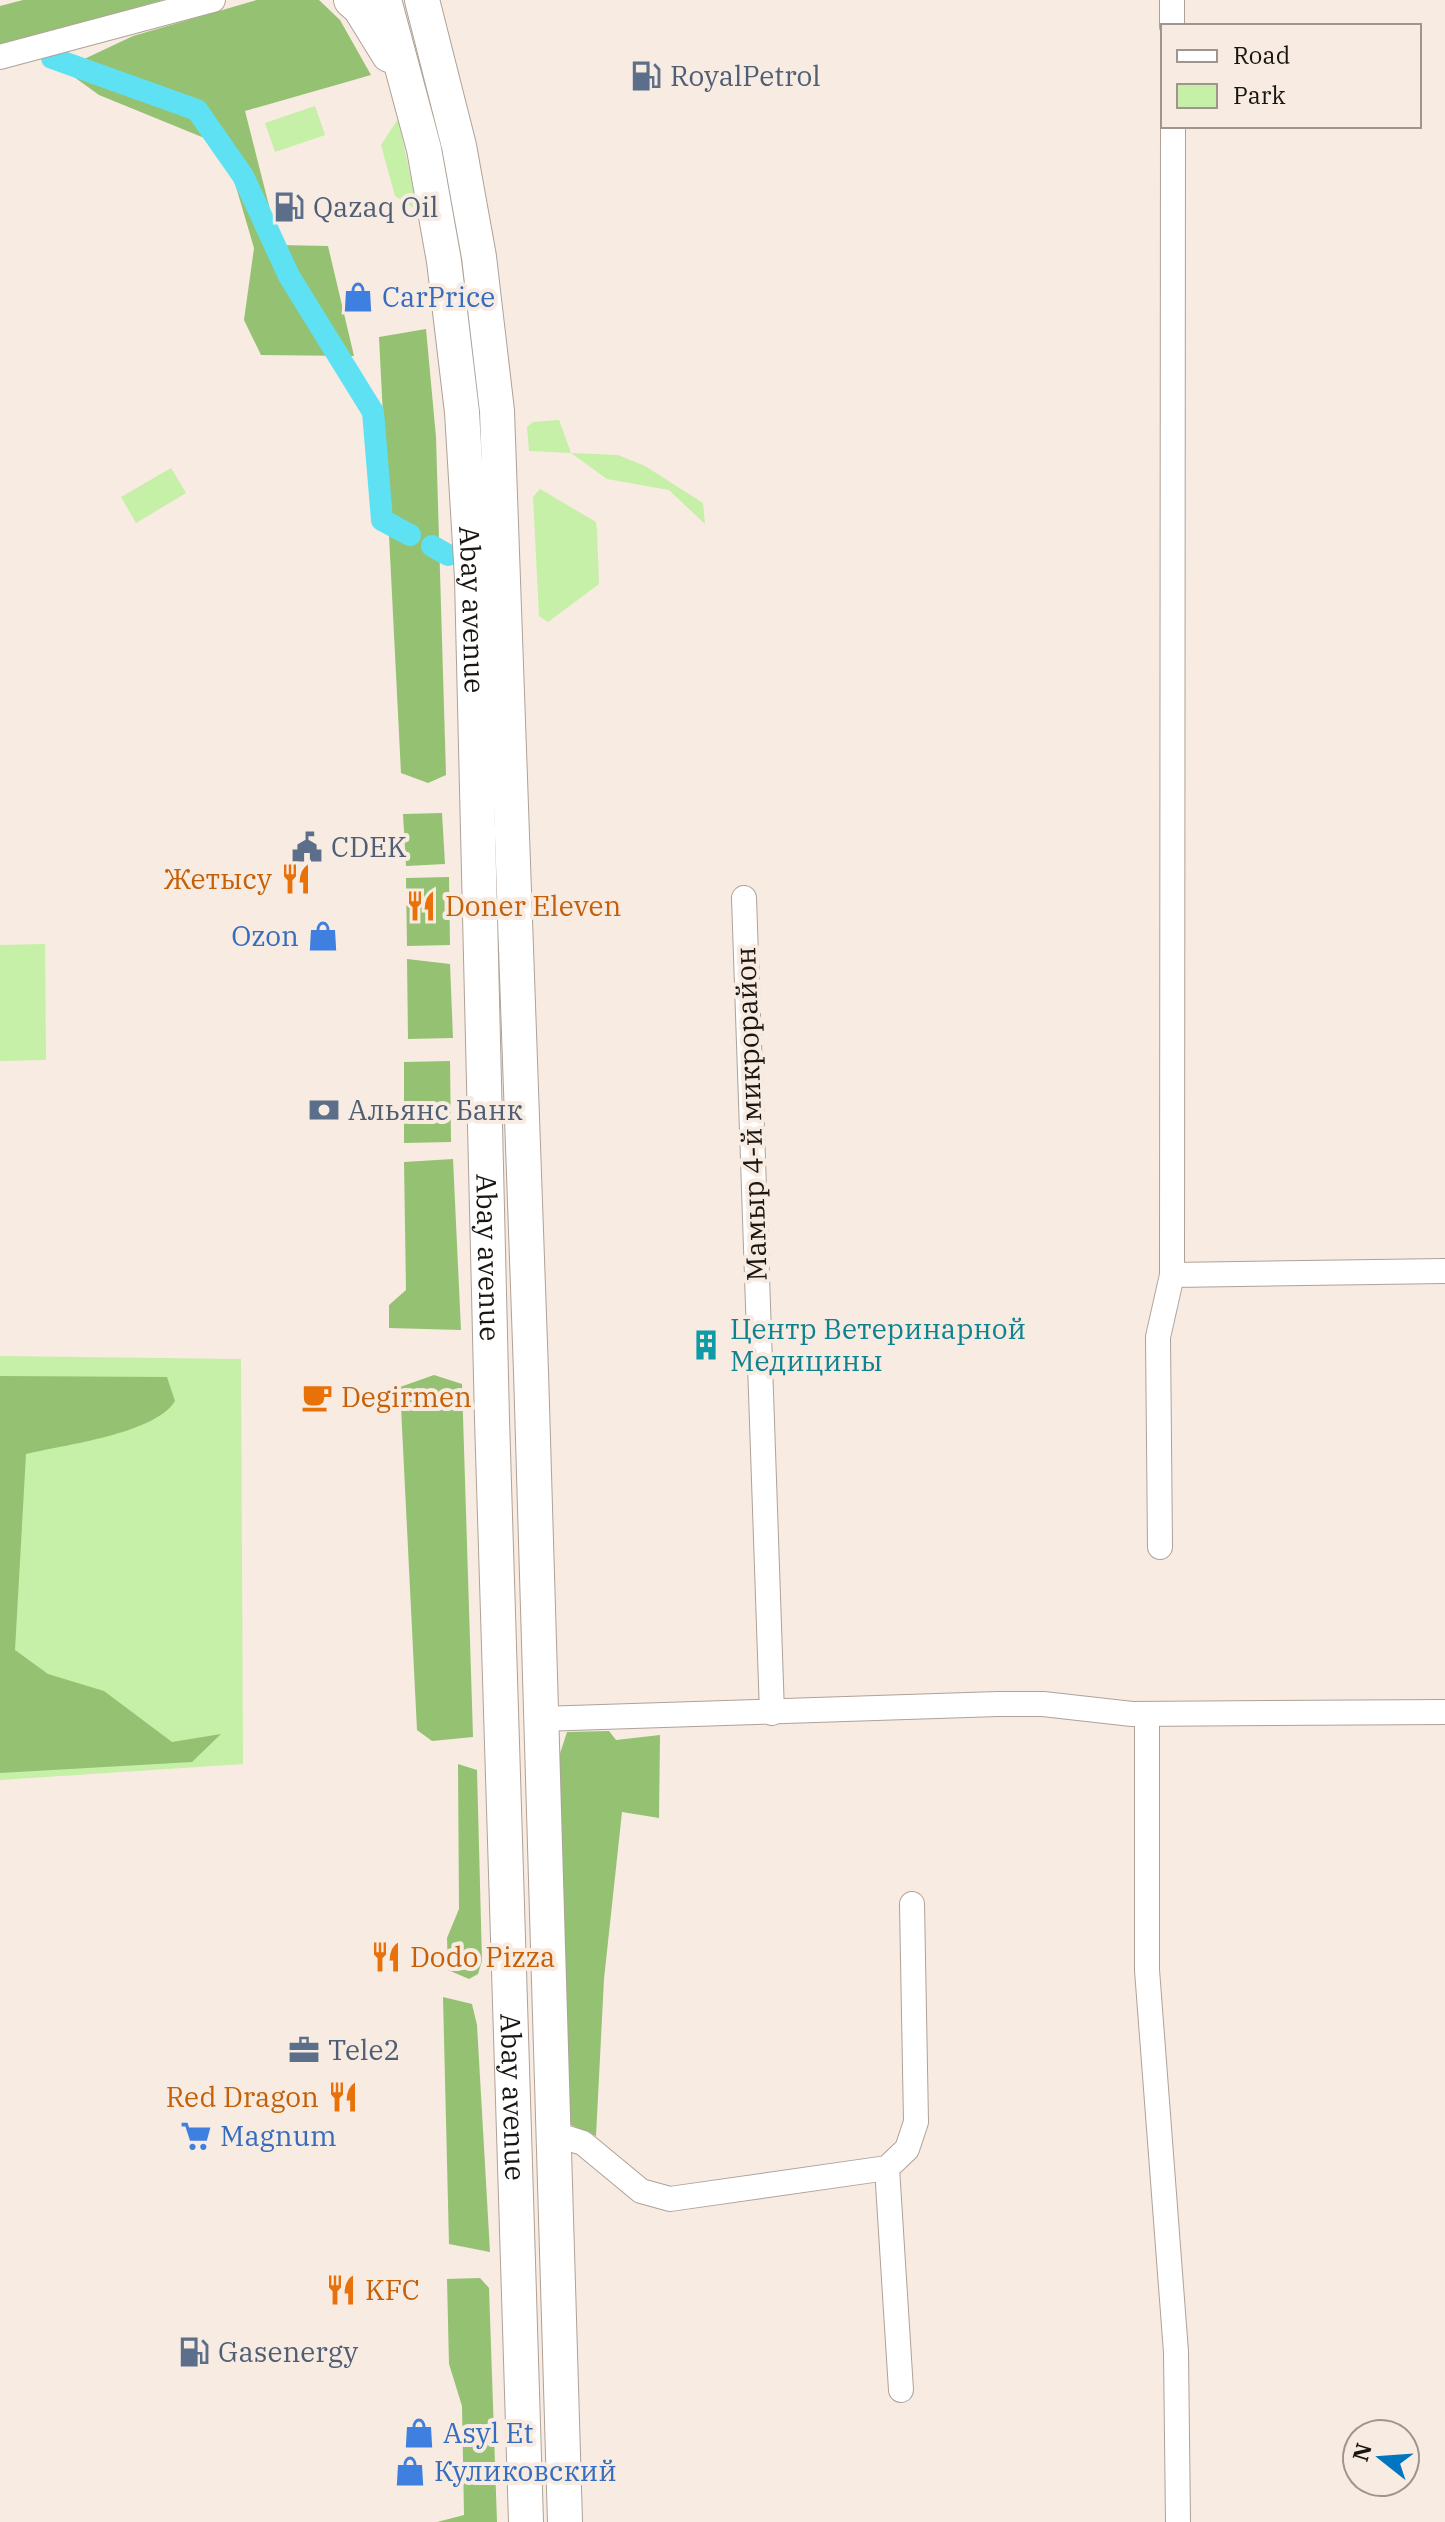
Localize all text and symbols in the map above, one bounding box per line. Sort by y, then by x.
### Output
legend [1161,24,1421,128]
text: Road [1233,39,1290,71]
place label: RoyalPetrol [670,57,821,94]
fuel station icon: RoyalPetrol [629,59,663,93]
text: Park [1233,79,1285,111]
place label: Qazaq Oil [313,188,438,225]
fuel station icon: Qazaq Oil [272,190,306,224]
place label: CarPrice [382,278,495,315]
shop icon: CarPrice [341,280,375,314]
street label: Abay avenue [451,525,494,694]
place label: CDEK [331,828,407,865]
public building icon: CDEK [290,830,324,864]
place label: Жетысу [164,860,272,897]
restaurant icon: Жетысу [279,862,313,896]
place label: Doner Eleven [445,887,621,924]
restaurant icon: Doner Eleven [404,889,438,923]
place label: Ozon [231,917,299,954]
shop icon: Ozon [306,919,340,953]
street label: Мамыр 4-й микрорайон [726,946,775,1282]
place label: Альянс Банк [348,1091,523,1128]
bank icon: Альянс Банк [307,1093,341,1127]
street label: Abay avenue [468,1173,509,1342]
place label: Центр Ветеринарной Медицины [730,1310,1026,1379]
building icon: Центр Ветеринарной Медицины [689,1328,723,1362]
place label: Degirmen [341,1378,472,1415]
cafe icon: Degirmen [300,1380,334,1414]
place label: Dodo Pizza [410,1938,555,1975]
restaurant icon: Dodo Pizza [369,1940,403,1974]
street label: Abay avenue [492,2013,534,2181]
place label: Tele2 [328,2031,400,2068]
office icon: Tele2 [287,2033,321,2067]
place label: Red Dragon [166,2078,319,2115]
restaurant icon: Red Dragon [326,2080,360,2114]
place label: Magnum [220,2117,337,2154]
supermarket icon: Magnum [179,2119,213,2153]
place label: KFC [365,2271,420,2308]
restaurant icon: KFC [324,2273,358,2307]
place label: Gasenergy [218,2333,358,2370]
fuel station icon: Gasenergy [177,2335,211,2369]
place label: Asyl Et [443,2414,534,2451]
shop icon: Asyl Et [402,2416,436,2450]
north arrow [1341,2418,1421,2498]
text: N [1345,2439,1378,2465]
place label: Куликовский [434,2452,617,2489]
shop icon: Куликовский [393,2454,427,2488]

